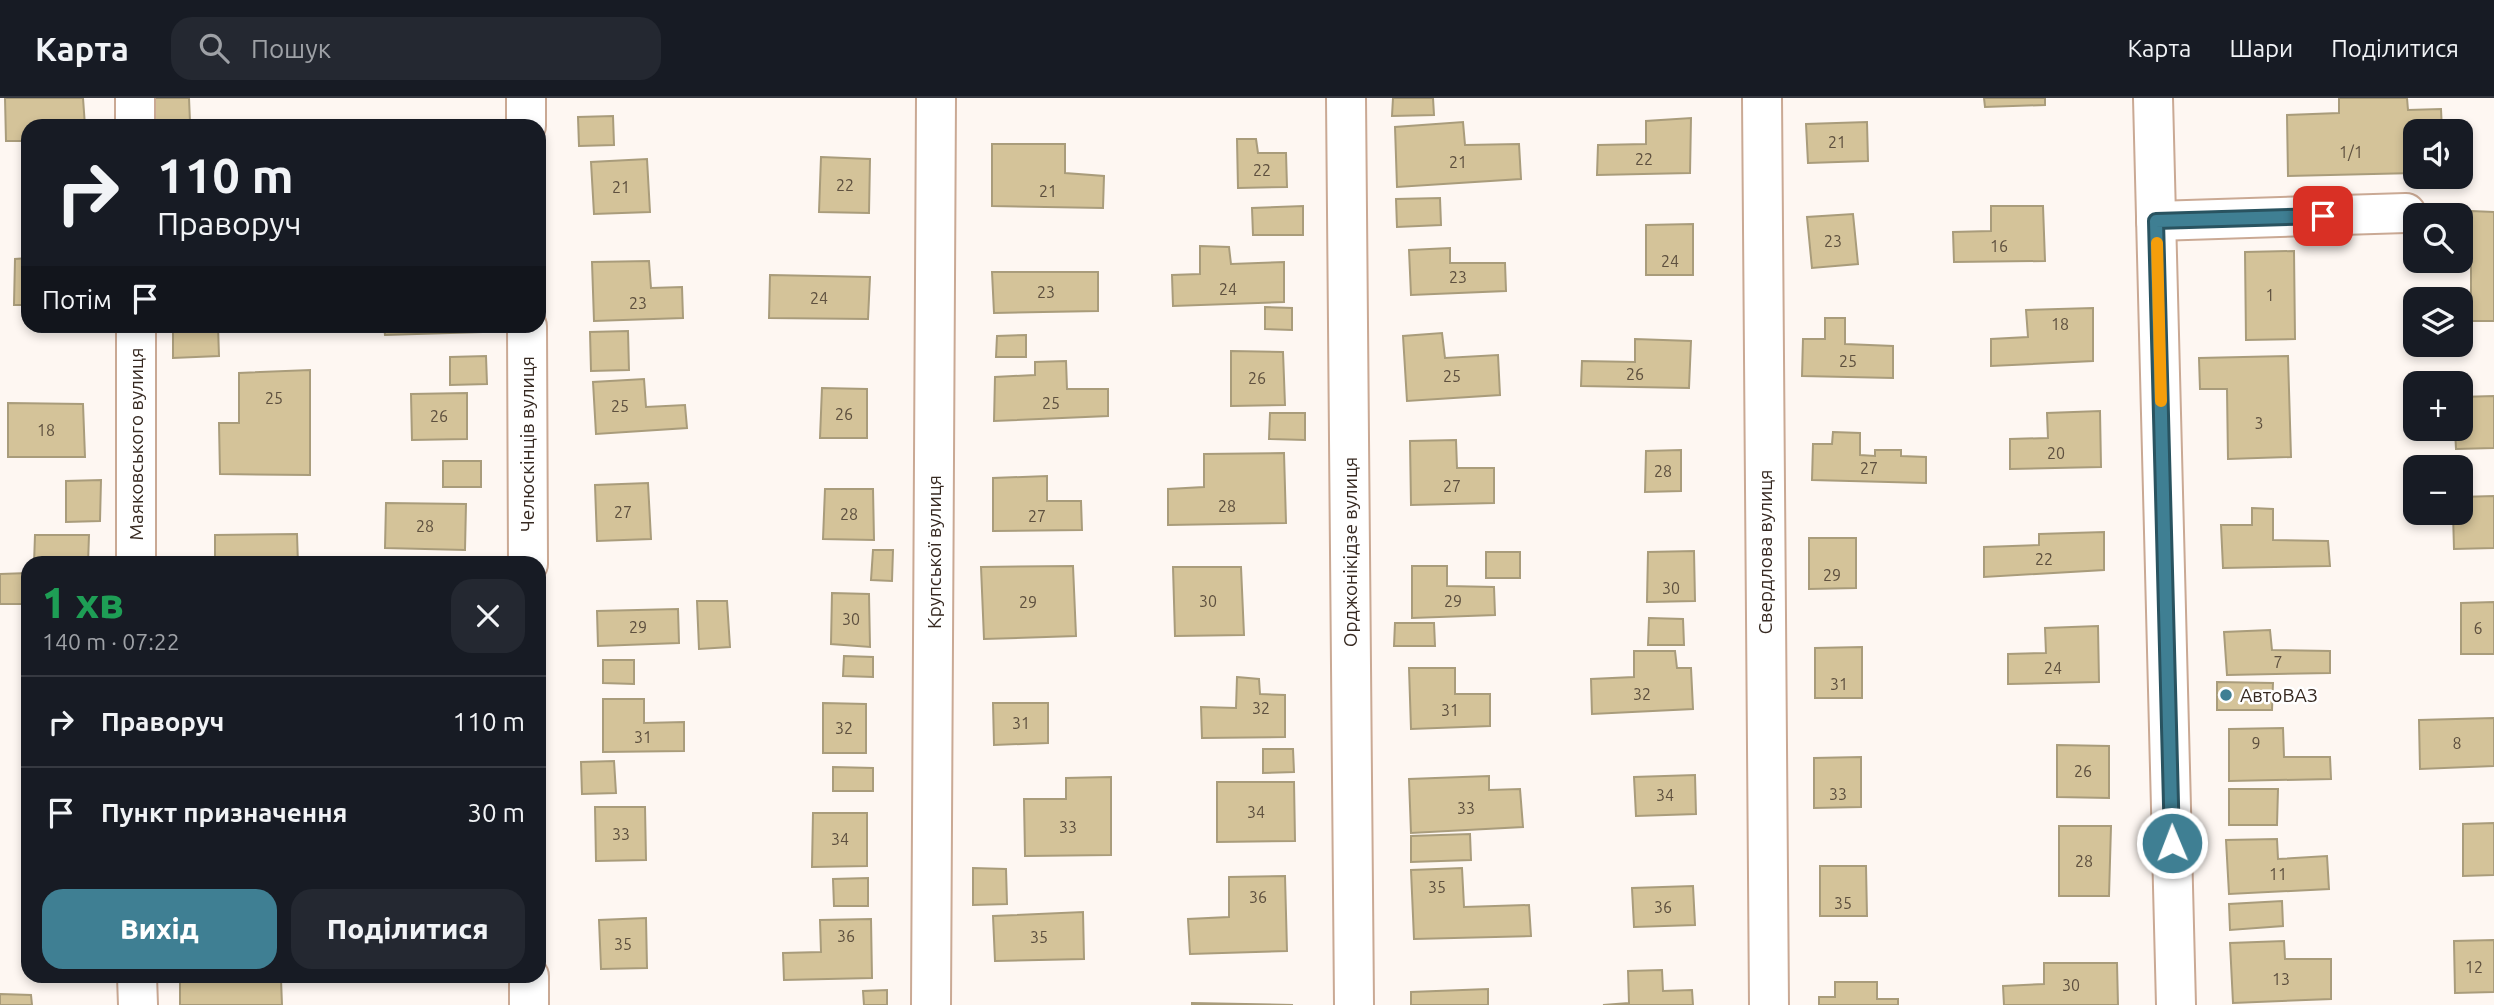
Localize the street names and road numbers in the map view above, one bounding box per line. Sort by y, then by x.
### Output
street label: Маяковського вулиця [125,348,147,540]
street label: Челюскінців вулиця [516,356,538,532]
street label: Орджонікідзе вулиця [1339,457,1361,647]
street label: Свердлова вулиця [1754,469,1776,635]
street label: Крупської вулиця [923,475,945,629]

